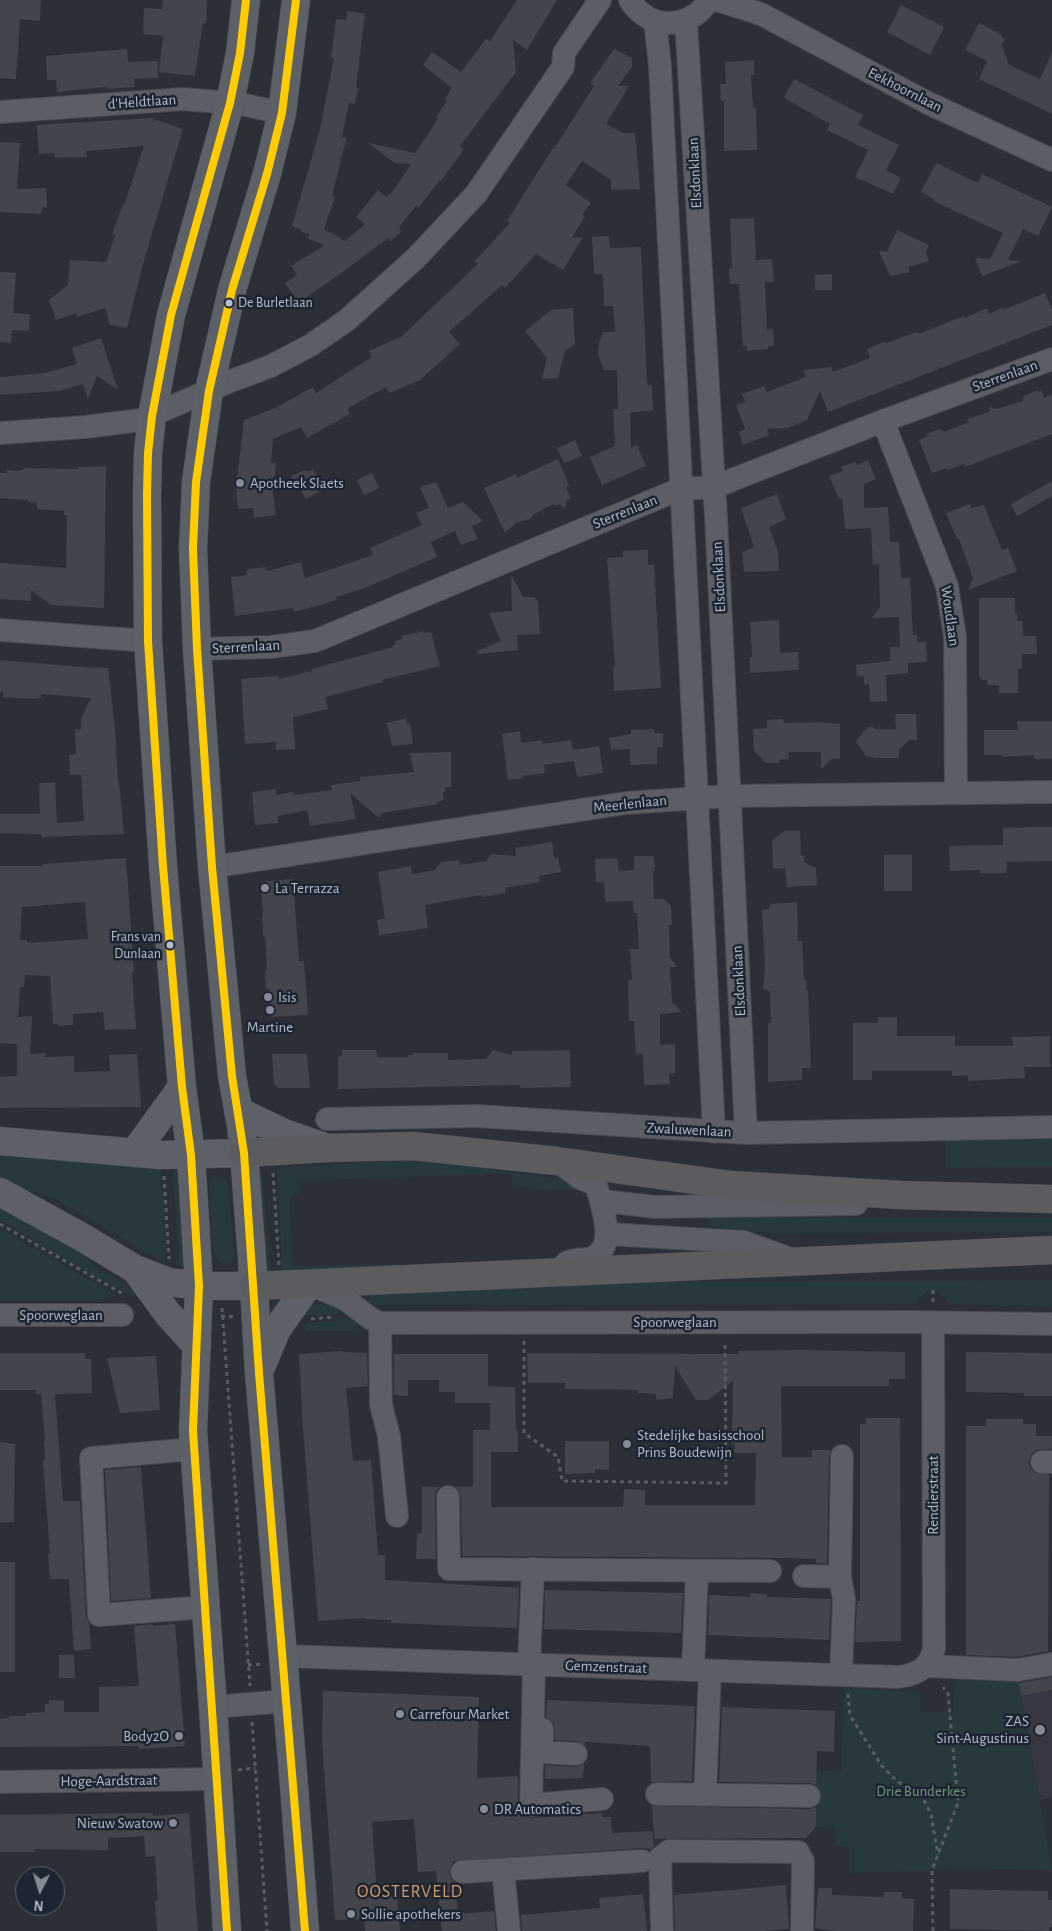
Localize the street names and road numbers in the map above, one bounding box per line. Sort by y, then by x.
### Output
street label: Eekhoornlaan [865,64,945,116]
street label: d'Heldtlaan [107,91,177,113]
street label: Elsdonklaan [684,137,706,209]
street label: Sterrenlaan [970,356,1040,396]
street label: Sterrenlaan [590,491,660,533]
street label: Elsdonklaan [708,541,730,613]
street label: Woudlaan [937,585,963,647]
street label: Sterrenlaan [212,636,280,658]
street label: Meerlenlaan [592,791,668,817]
street label: Elsdonklaan [728,945,750,1017]
street label: Zwaluwenlaan [646,1119,732,1141]
street label: Spoorweglaan [19,1306,103,1324]
street label: Spoorweglaan [633,1313,717,1331]
street label: Rendierstraat [924,1455,942,1535]
street label: Gemzenstraat [565,1657,647,1677]
street label: Hoge-Aardstraat [60,1771,158,1791]

